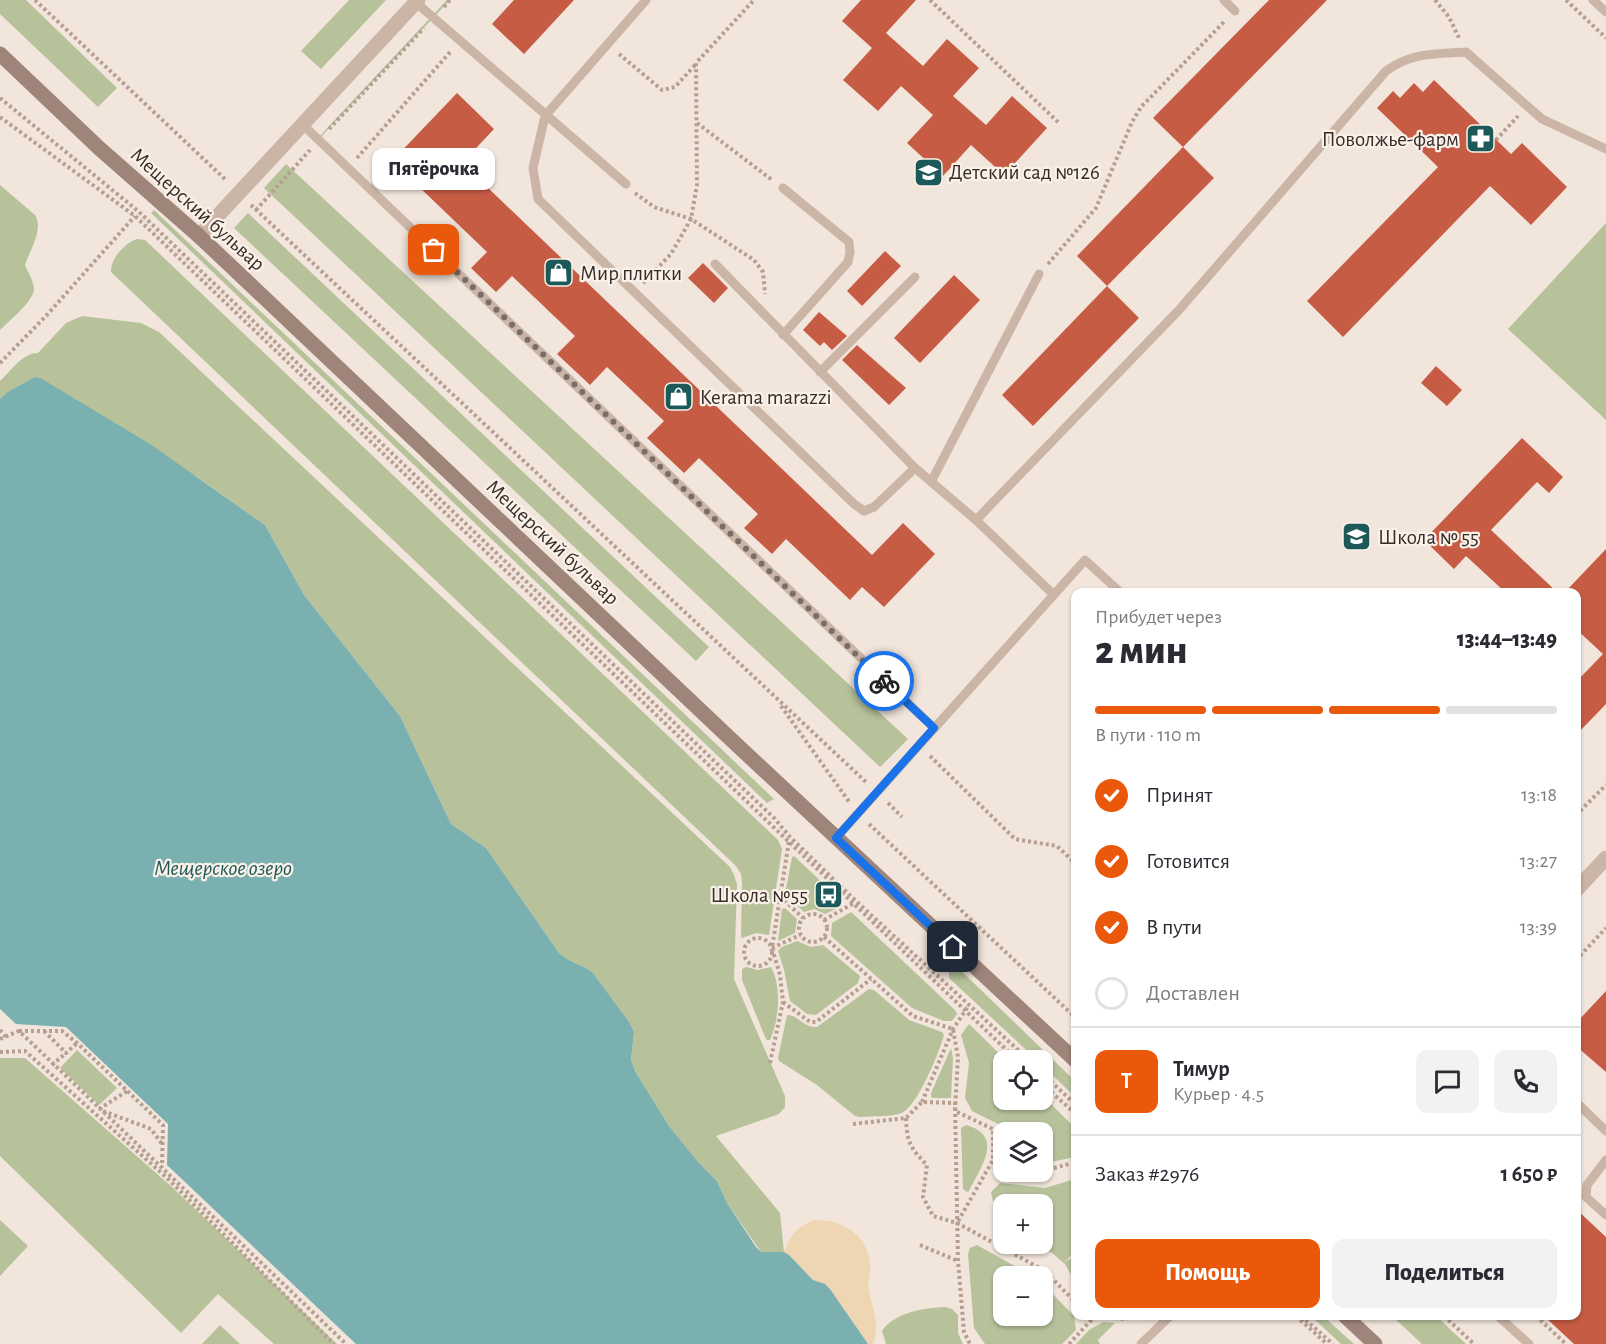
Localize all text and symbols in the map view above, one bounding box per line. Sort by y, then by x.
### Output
pharmacy icon: Поволжье-фарм [1464,123,1496,155]
place label: Поволжье-фарм [1322,129,1459,150]
street label: Мещерский бульвар [126,144,269,275]
callout: Пятёрочка [372,148,496,190]
school or university icon: Детский сад №126 [912,156,944,188]
text: Пятёрочка [388,159,479,179]
place label: Детский сад №126 [949,162,1100,183]
pin [408,224,459,275]
icon: bag [417,233,450,266]
shop icon: Мир плитки [543,257,575,289]
place label: Мир плитки [580,263,682,284]
shop icon: Kerama marazzi [663,381,695,413]
place label: Kerama marazzi [700,387,832,408]
street label: Мещерский бульвар [482,476,623,609]
school or university icon: Школа № 55 [1341,521,1373,553]
place label: Школа № 55 [1378,527,1479,548]
text: Прибудет через [1095,607,1222,627]
text: 13:44–13:49 [1457,628,1557,650]
text: 2 мин [1095,632,1188,671]
courier [854,651,914,711]
icon: bike [868,665,901,698]
text: В пути · 110 m [1095,725,1201,745]
icon: check [1095,779,1128,812]
text: Принят [1146,784,1212,806]
text: 13:18 [1521,785,1557,805]
icon: check [1095,845,1128,878]
text: Готовится [1146,850,1230,872]
text: 13:27 [1520,851,1557,871]
water label: Мещерское озеро [154,857,292,880]
bus stop icon: Школа №55 [813,879,845,911]
place label: Школа №55 [711,885,808,906]
icon: check [1095,911,1128,944]
text: В пути [1146,916,1202,938]
text: 13:39 [1520,917,1557,937]
pin [927,921,978,972]
icon: home [936,930,969,963]
text: Доставлен [1146,982,1240,1004]
map controls [993,1050,1053,1326]
button: locate [993,1050,1053,1110]
button: chat [1416,1050,1479,1113]
button: phone [1494,1050,1557,1113]
text: Тимур [1173,1058,1230,1080]
text: Т [1121,1070,1132,1092]
text: Курьер · 4.5 [1173,1084,1264,1104]
button: layers [993,1122,1053,1182]
text: Заказ #2976 [1095,1163,1199,1185]
text: 1 650 ₽ [1501,1163,1557,1185]
button: + [993,1194,1053,1254]
button: Помощь [1095,1239,1320,1308]
button: Поделиться [1332,1239,1557,1308]
button: − [993,1266,1053,1326]

